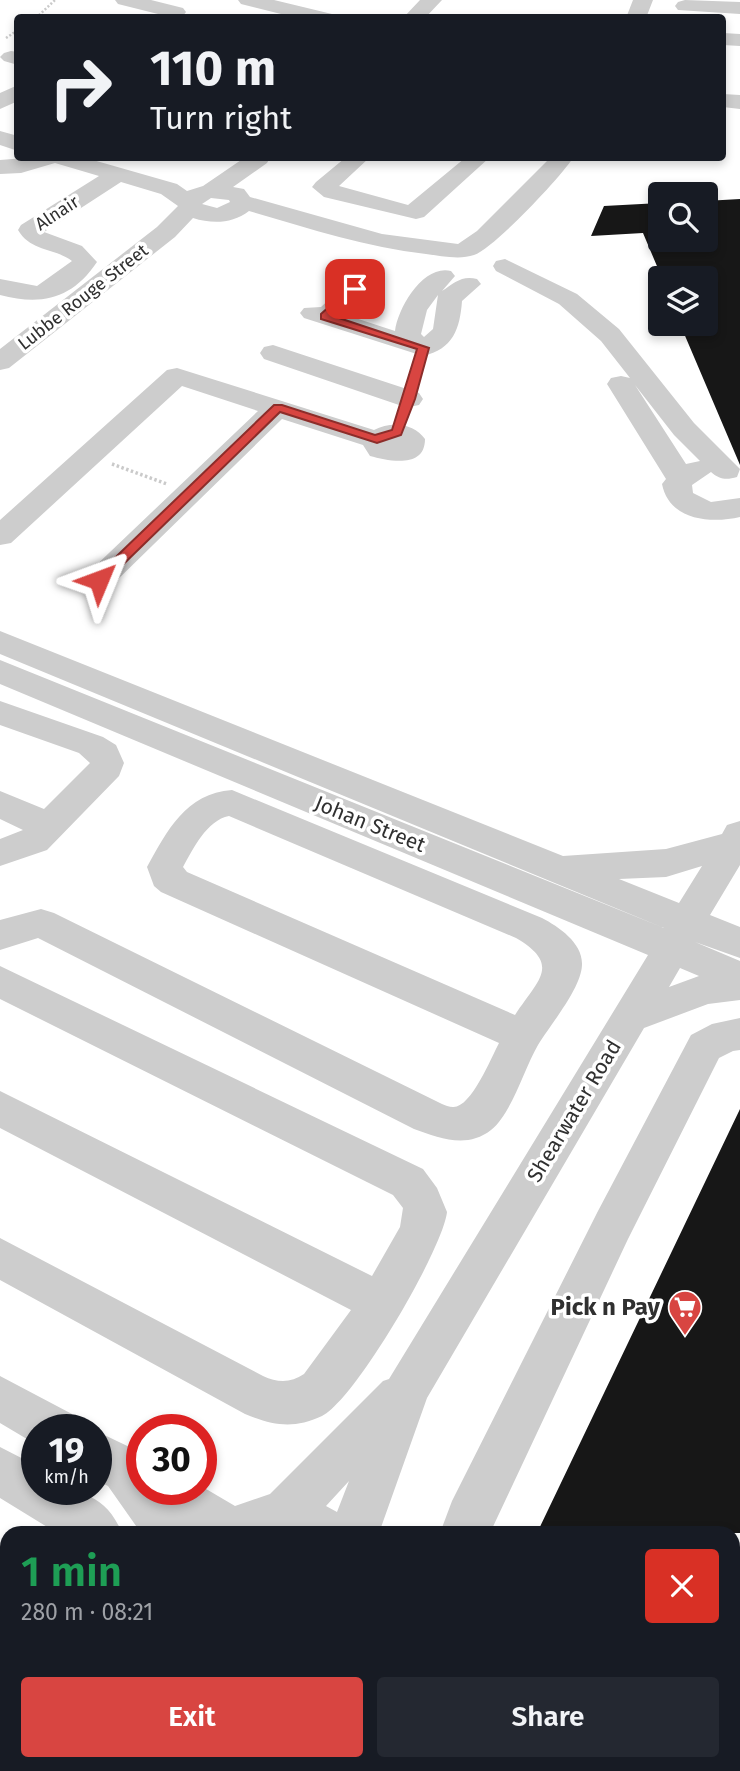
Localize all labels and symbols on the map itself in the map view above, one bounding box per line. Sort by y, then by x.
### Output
street label: Alnair [31,191,83,235]
street label: Lubbe Rouge Street [13,239,153,355]
pin [325,259,385,319]
position arrow [62,543,136,617]
street label: Johan Street [311,790,430,858]
street label: Shearwater Road [521,1035,627,1187]
supermarket icon: Pick n Pay [666,1288,704,1337]
place label: Pick n Pay [550,1293,661,1321]
speed limit sign: 30 [126,1414,217,1505]

